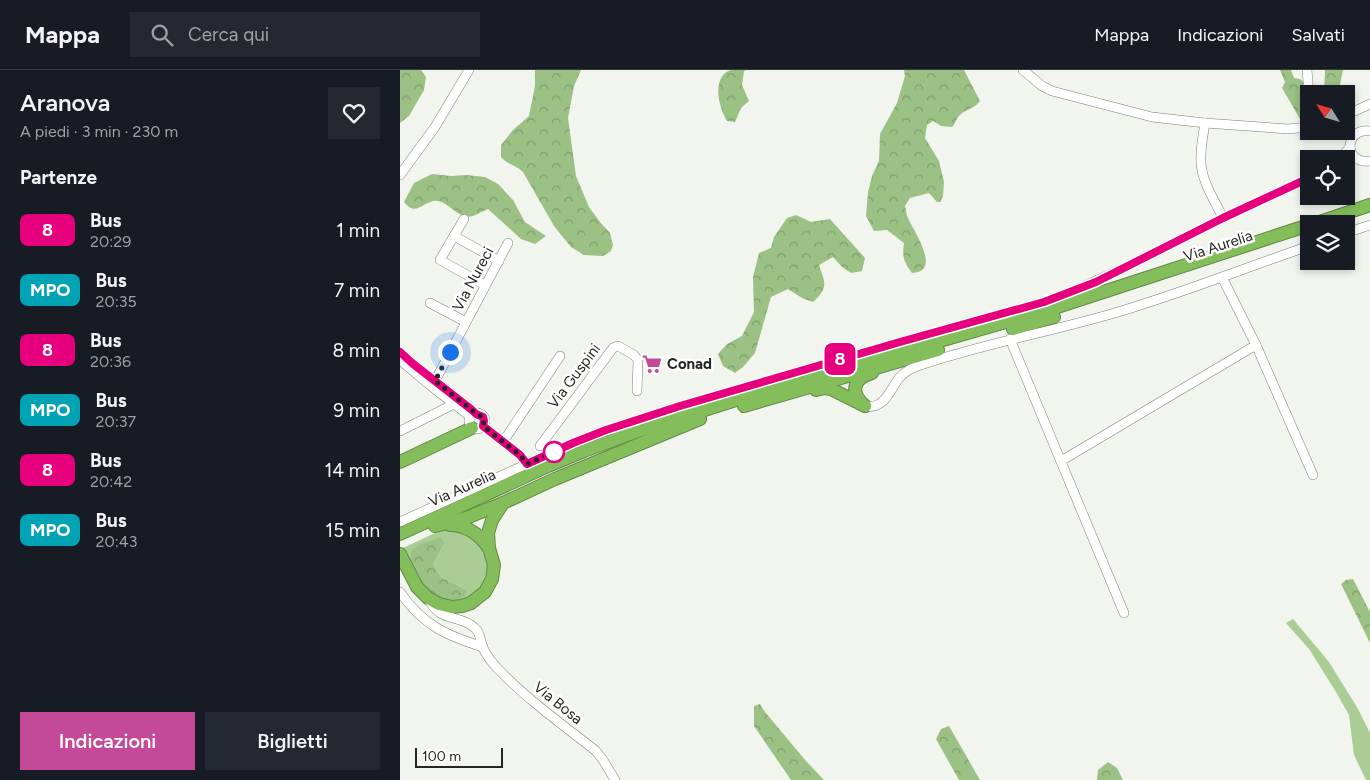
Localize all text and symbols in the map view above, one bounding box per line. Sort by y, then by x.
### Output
search box [130,12,480,57]
text: Mappa [25,20,100,49]
icon: search [148,21,176,49]
text: Cerca qui [188,23,269,46]
text: Mappa [1094,24,1149,46]
text: Indicazioni [1177,24,1263,46]
text: Salvati [1291,24,1345,46]
north arrow [1300,85,1355,140]
map controls [1300,85,1355,270]
button: heart [328,87,380,139]
text: Aranova [20,88,110,117]
text: A piedi · 3 min · 230 m [20,122,178,141]
button: locate [1300,150,1355,205]
text: Partenze [20,166,97,189]
text: Bus [90,209,121,232]
button: layers [1300,215,1355,270]
text: 8 [42,219,53,241]
text: 1 min [336,219,380,242]
street label: Via Aurelia [1181,226,1255,266]
text: 20:29 [90,232,131,251]
street label: Via Nureci [449,244,497,314]
text: Bus [95,269,127,292]
text: MPO [30,279,70,301]
text: 7 min [334,279,380,302]
text: 20:35 [95,292,137,311]
text: Bus [90,329,121,352]
text: 8 [42,339,53,361]
text: 8 min [332,339,380,362]
your location [438,340,463,365]
street label: Via Guspini [544,340,604,412]
line badge: 8 [824,343,856,375]
text: 8 [834,348,846,370]
text: 20:36 [90,352,131,371]
supermarket icon: Conad [641,353,663,375]
place label: Conad [667,355,712,373]
text: Bus [95,389,127,412]
text: MPO [30,399,70,421]
text: 9 min [333,399,380,422]
text: 20:37 [95,412,136,431]
unlabelled marker [543,441,565,463]
text: Bus [90,449,121,472]
text: 8 [42,459,53,481]
text: 14 min [324,459,380,482]
street label: Via Aurelia [426,465,498,511]
text: 20:42 [90,472,132,491]
text: Bus [95,509,127,532]
text: MPO [30,519,70,541]
text: 15 min [325,519,380,542]
text: 20:43 [95,532,137,551]
street label: Via Bosa [530,678,586,728]
button: Indicazioni [20,712,195,770]
button: Biglietti [205,712,380,770]
scale bar [415,745,502,768]
text: 100 m [422,748,461,765]

